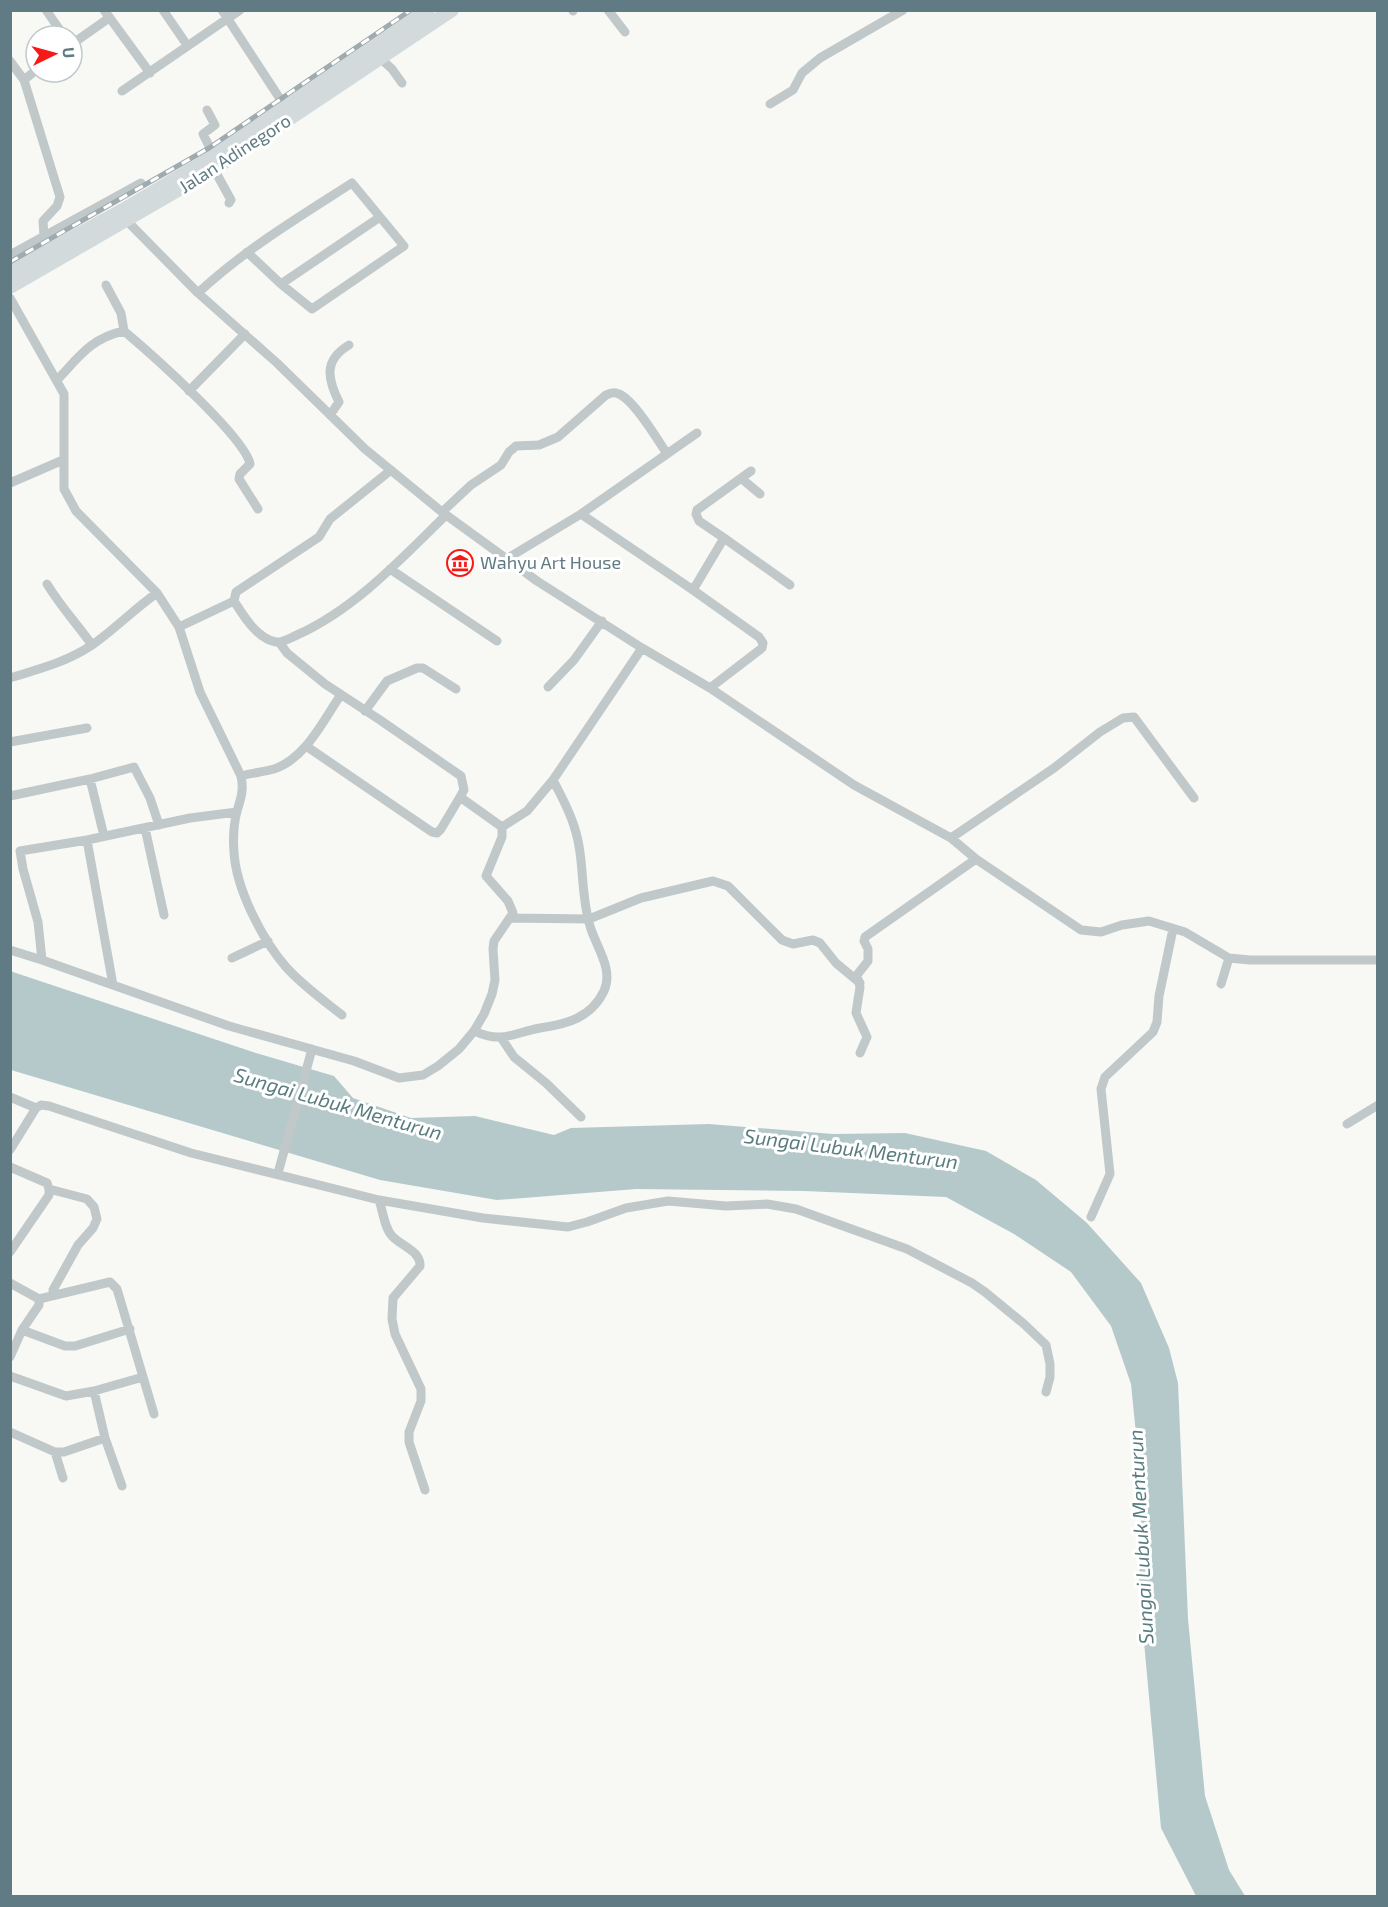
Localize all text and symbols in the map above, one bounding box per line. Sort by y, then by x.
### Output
north arrow [24,24,84,84]
text: U [59,46,79,59]
street label: Jalan Adinegoro [174,109,294,197]
museum icon: Wahyu Art House [445,548,475,578]
place label: Wahyu Art House [480,551,621,573]
water label: Sungai Lubuk Menturun [232,1062,445,1144]
water label: Sungai Lubuk Menturun [743,1123,959,1173]
water label: Sungai Lubuk Menturun [1122,1429,1158,1645]

